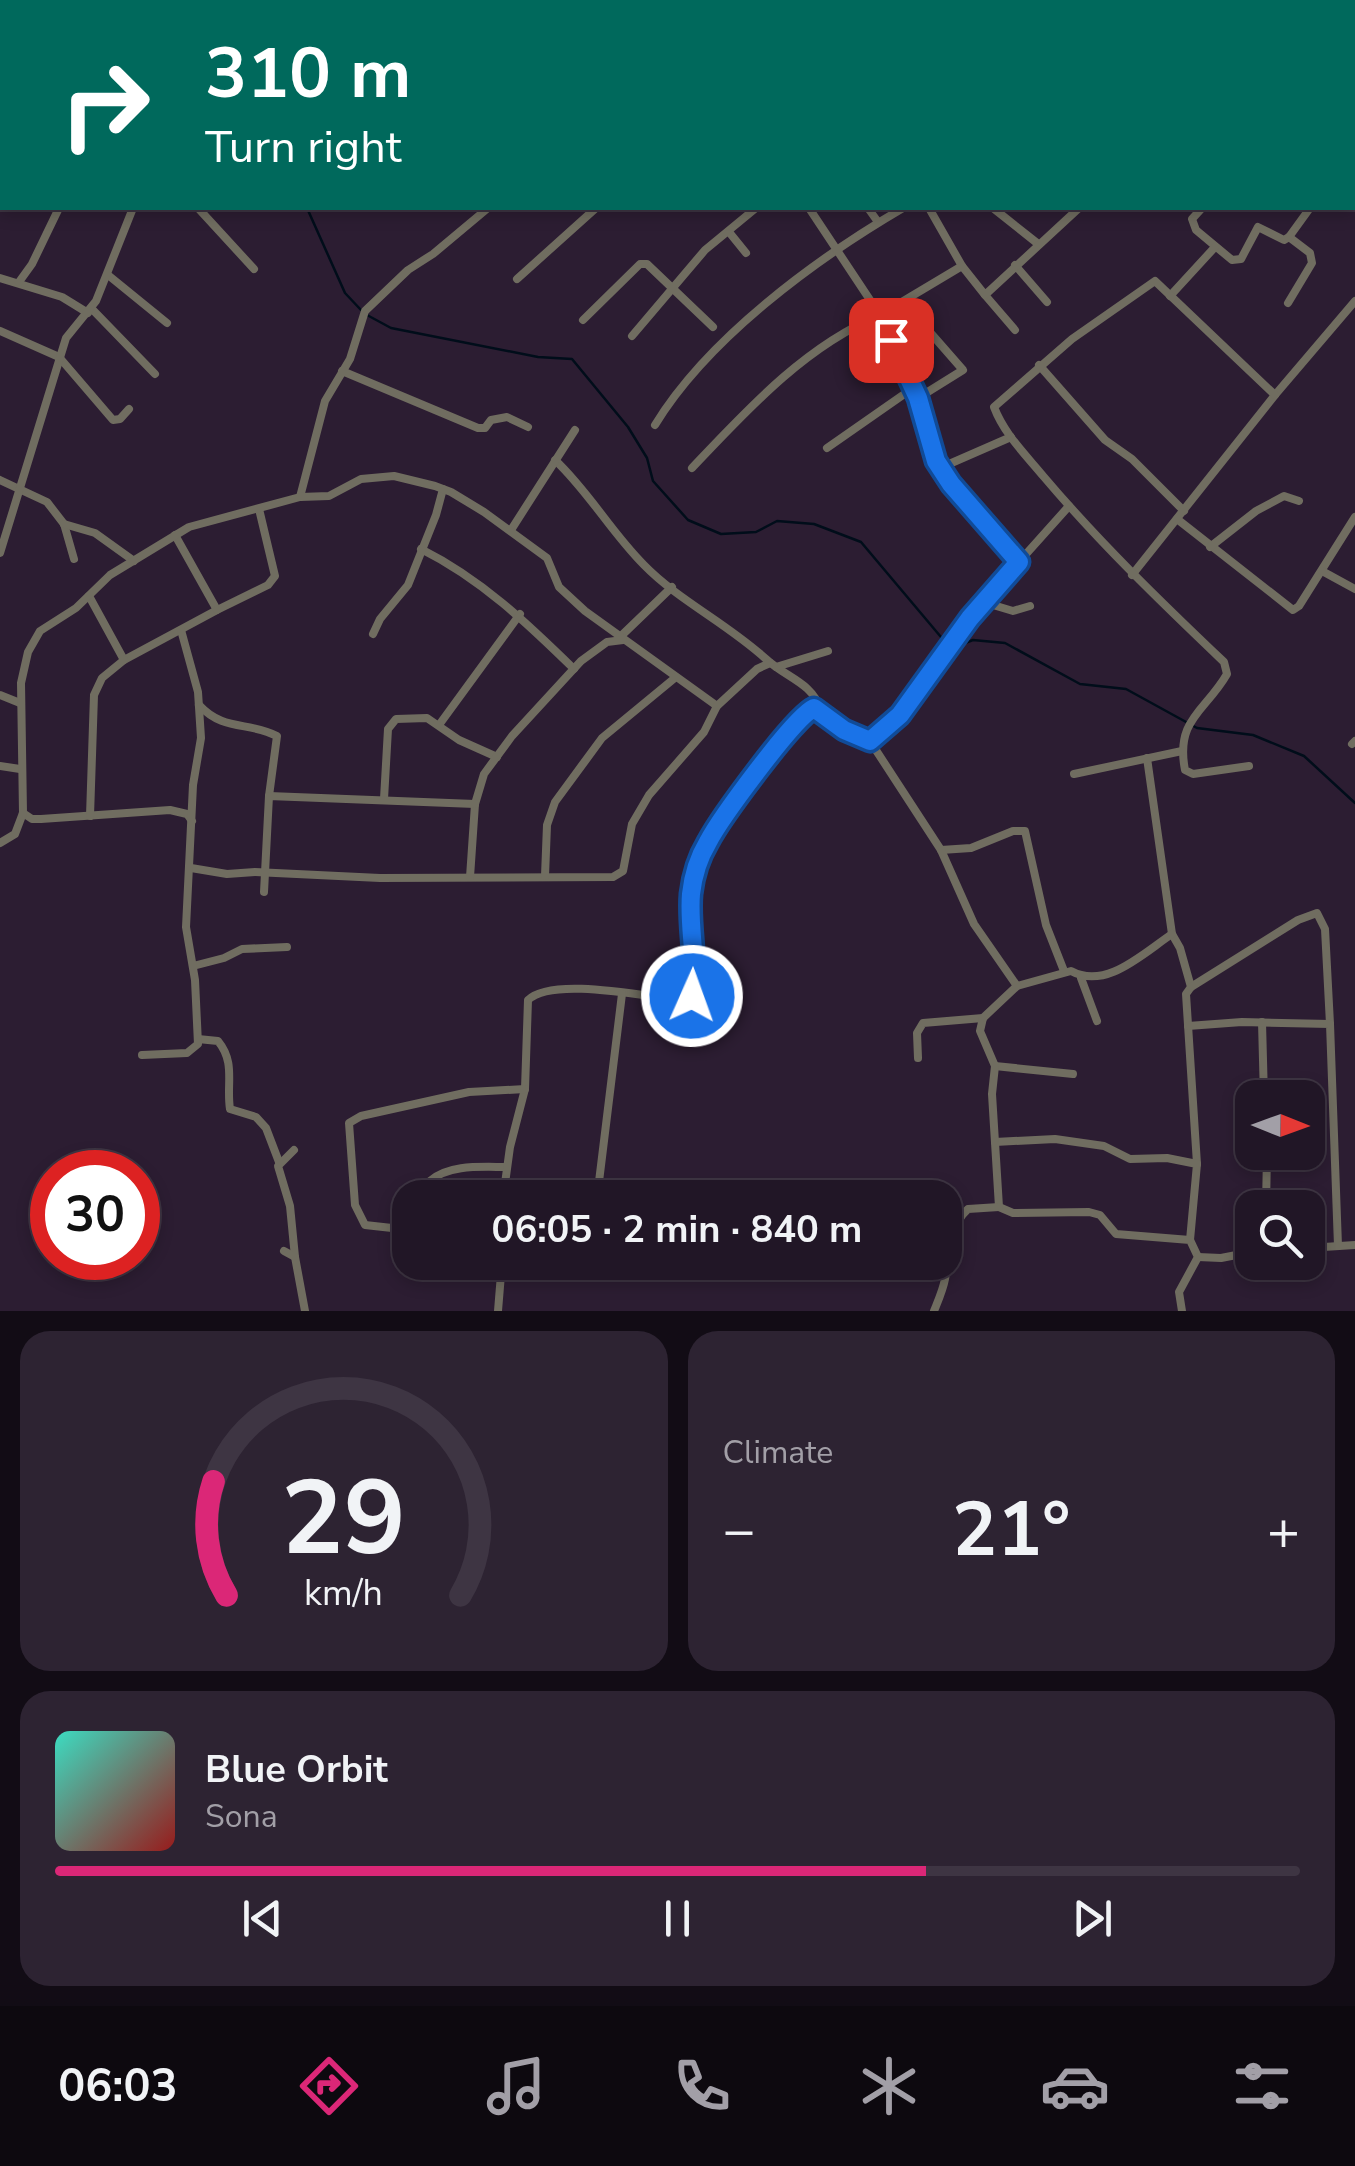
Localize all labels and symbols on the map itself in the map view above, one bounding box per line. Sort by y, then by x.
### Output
pin [849,298,934,383]
position arrow [640,944,744,1048]
north arrow [1235,1080,1325,1170]
speed limit sign: 30 [30,1150,160,1280]

